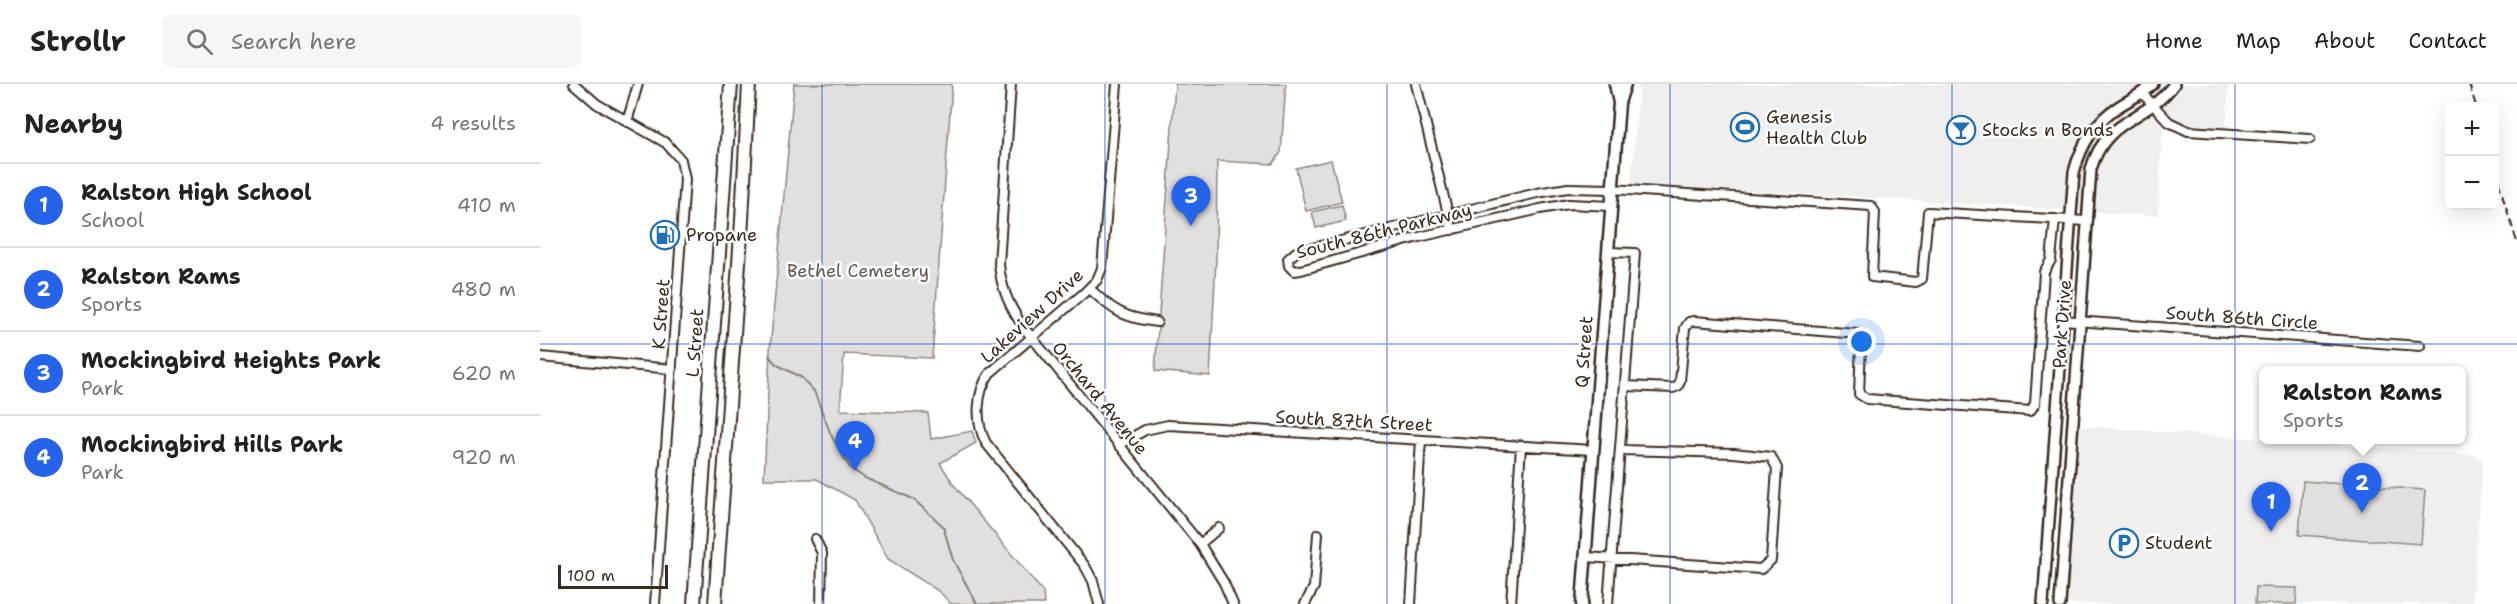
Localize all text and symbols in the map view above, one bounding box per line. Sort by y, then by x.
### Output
search box [162,14,582,68]
text: Strollr [30,22,126,60]
icon: search [183,25,216,58]
text: Search here [231,27,357,56]
text: Home [2145,27,2203,55]
text: Map [2236,27,2281,55]
text: About [2314,27,2375,55]
text: Contact [2408,27,2487,55]
map controls [2445,102,2499,210]
button: + [2445,102,2499,156]
place label: Genesis Health Club [1766,105,1867,150]
text: Nearby [24,106,123,141]
text: 4 results [430,110,516,136]
sports icon: Genesis Health Club [1729,111,1761,143]
bar icon: Stocks n Bonds [1945,114,1977,146]
place label: Stocks n Bonds [1982,118,2114,142]
button: − [2445,156,2499,210]
pin: 3 [1172,176,1210,226]
text: Ralston High School [81,178,312,207]
text: 1 [39,192,48,218]
text: 410 m [457,192,516,218]
street label: South 86th Parkway [1294,198,1474,264]
text: School [81,207,144,233]
fuel station icon: Propane [649,219,681,251]
place label: Propane [686,223,757,247]
park label: Bethel Cemetery [787,259,929,283]
text: Ralston Rams [81,262,241,291]
street label: Lakeview Drive [975,263,1089,369]
text: 2 [37,276,51,302]
text: 480 m [451,276,516,302]
street label: K Street [647,278,675,350]
street label: Park Drive [2047,279,2077,369]
text: Sports [81,291,142,317]
street label: South 86th Circle [2165,301,2319,335]
street label: L Street [681,308,709,378]
street label: Q Street [1570,315,1598,389]
your location [1847,327,1876,356]
street label: Orchard Avenue [1047,336,1153,460]
text: Mockingbird Heights Park [81,346,381,375]
text: 3 [37,360,51,386]
text: 620 m [452,360,516,386]
popup [2259,366,2466,444]
text: Park [81,375,124,401]
text: Ralston Rams [2283,378,2442,407]
street label: South 87th Street [1275,405,1433,437]
text: Sports [2283,407,2344,433]
pin: 4 [836,422,874,471]
text: Mockingbird Hills Park [81,430,343,459]
text: 4 [37,444,51,470]
text: 920 m [452,444,516,470]
text: Park [81,459,124,485]
pin: 2 [2342,464,2382,513]
pin: 1 [2252,482,2290,532]
parking icon: Student [2108,527,2140,559]
place label: Student [2145,531,2213,555]
scale bar [558,562,668,590]
text: 100 m [567,565,615,586]

